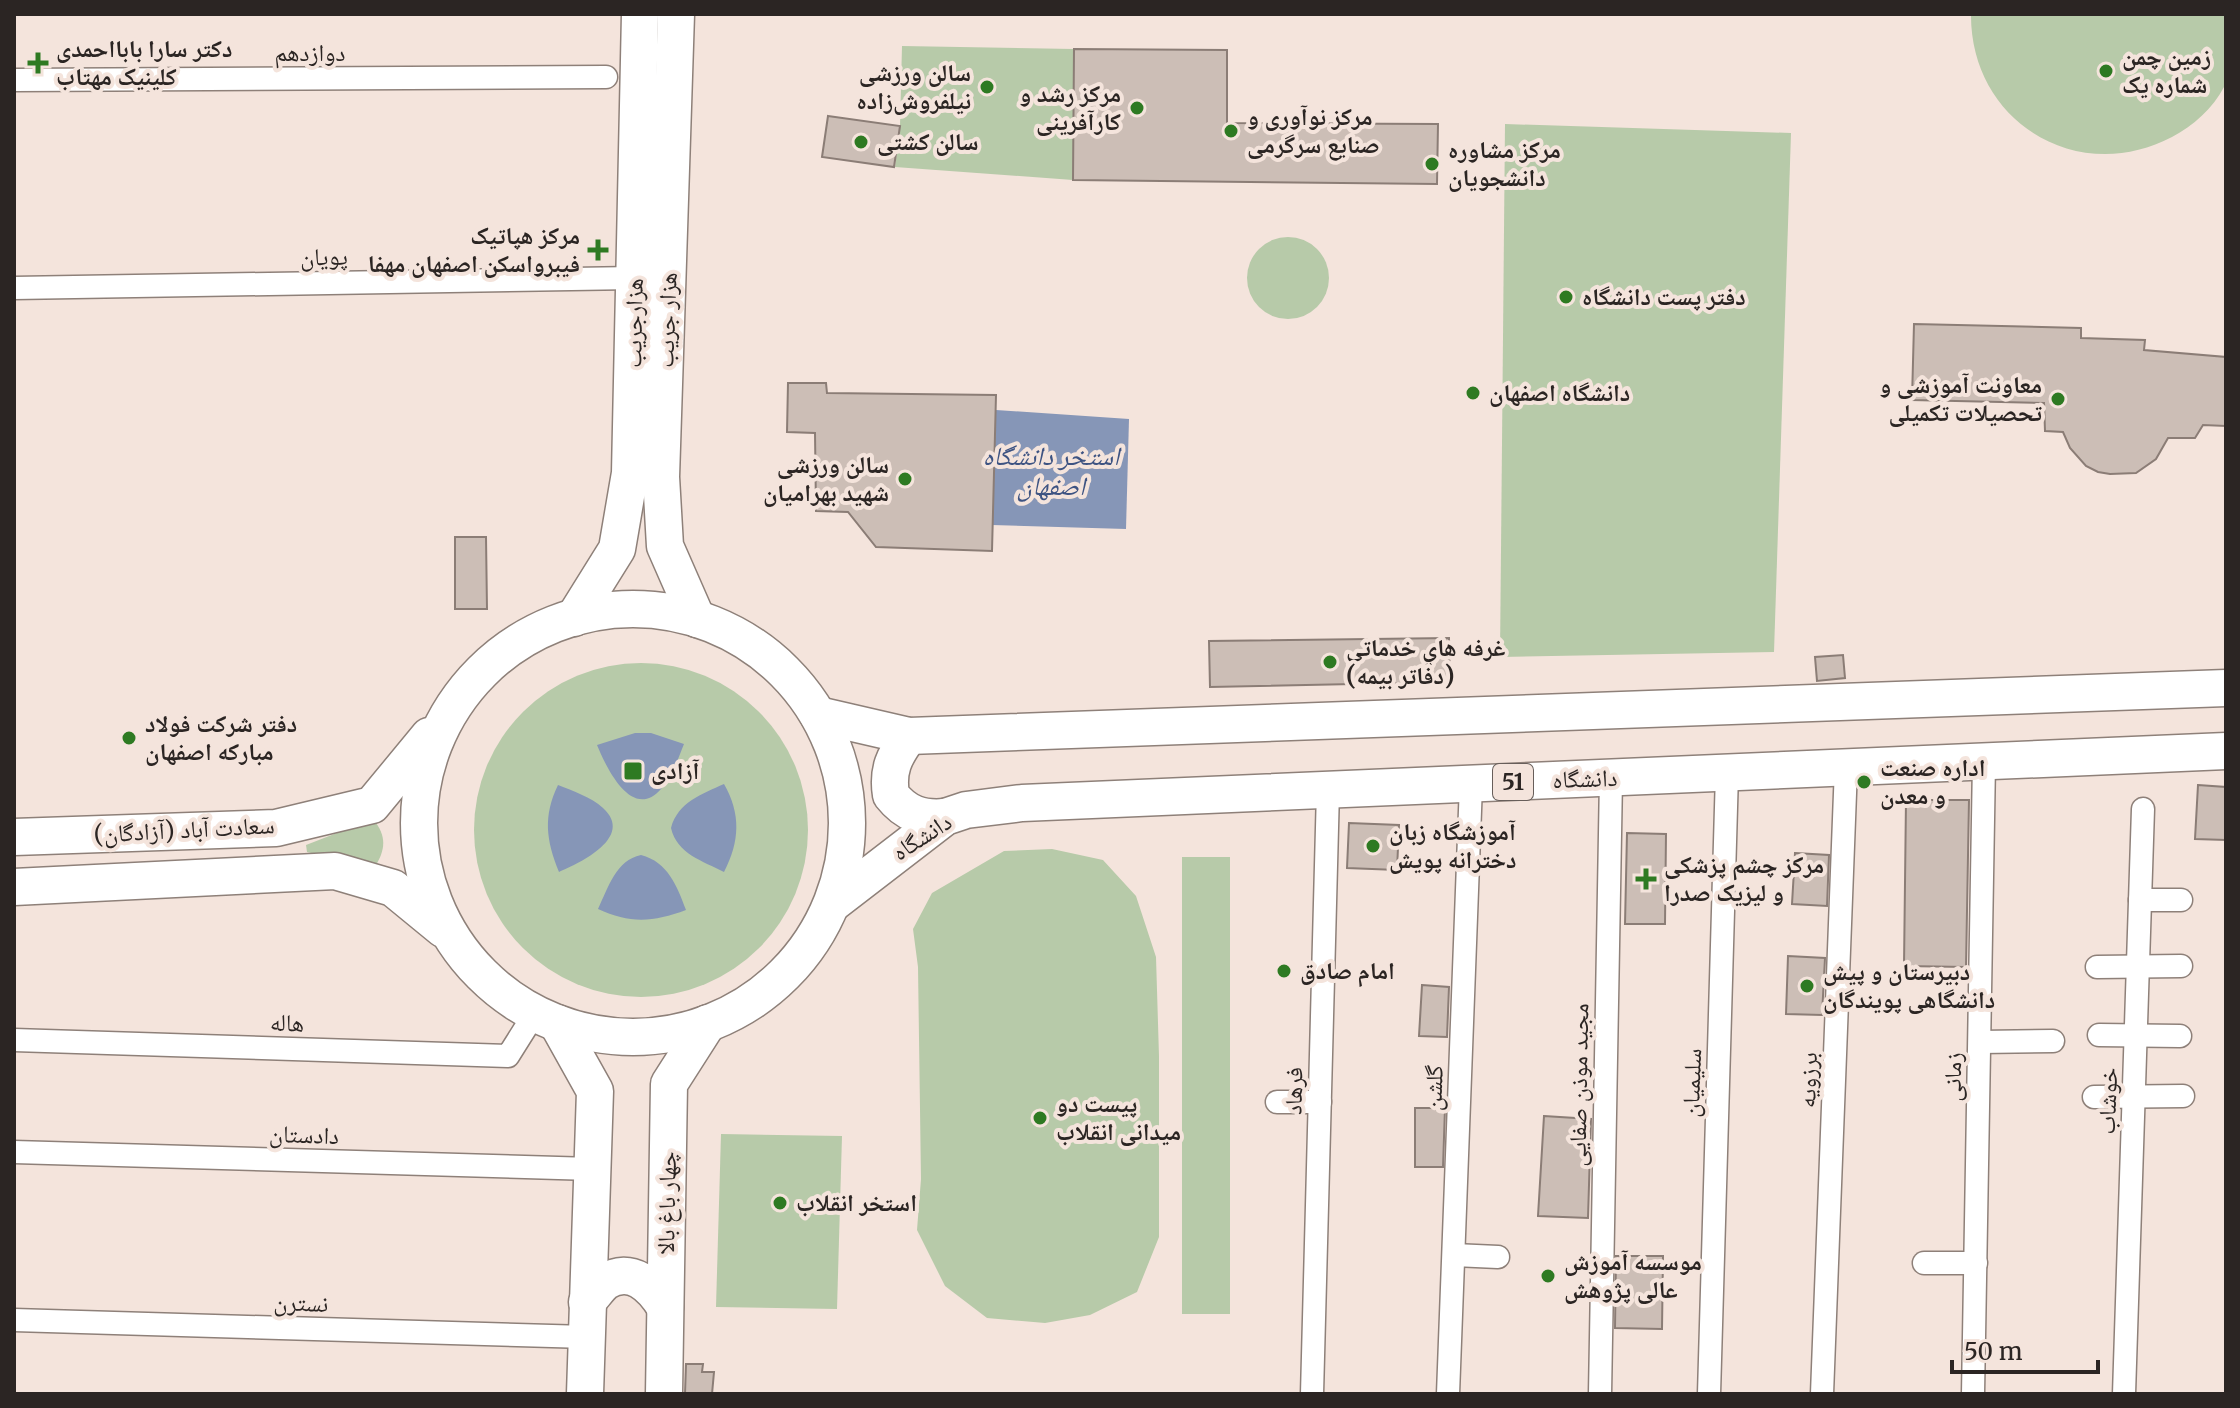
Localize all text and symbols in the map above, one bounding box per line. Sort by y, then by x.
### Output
place label: دکتر سارا بابااحمدی کلینیک مهتاب [56,33,232,92]
street label: دوازدهم [275,37,345,69]
place label: زمین چمن شماره یک [2122,41,2211,100]
marker: دکتر سارا بابااحمدی کلینیک مهتاب [27,52,49,74]
place label: سالن ورزشی نیلفروش‌زاده [857,57,971,116]
marker: زمین چمن شماره یک [2097,62,2115,80]
marker: سالن ورزشی نیلفروش‌زاده [978,78,996,96]
place label: مرکز رشد و کارآفرینی [1019,78,1121,137]
marker: مرکز رشد و کارآفرینی [1128,99,1146,117]
place label: مرکز نوآوری و صنایع سرگرمی [1247,101,1380,161]
marker: مرکز نوآوری و صنایع سرگرمی [1222,122,1240,140]
place label: سالن کشتی [877,126,979,157]
marker: سالن کشتی [852,133,870,151]
place label: مرکز مشاوره دانشجویان [1448,134,1561,193]
marker: مرکز مشاوره دانشجویان [1423,155,1441,173]
place label: مرکز هپاتیک فیبرواسکن اصفهان مهفا [368,220,580,279]
marker: مرکز هپاتیک فیبرواسکن اصفهان مهفا [587,239,609,261]
street label: پویان [300,241,348,272]
street label: هزار جریب [649,272,684,368]
street label: هزارجریب [617,278,650,368]
place label: دفتر پست دانشگاه [1582,281,1746,312]
marker: دفتر پست دانشگاه [1557,288,1575,306]
place label: معاونت آموزشی و تحصیلات تکمیلی [1879,369,2043,428]
place label: دانشگاه اصفهان [1489,377,1630,408]
marker: دانشگاه اصفهان [1464,384,1482,402]
marker: معاونت آموزشی و تحصیلات تکمیلی [2049,390,2067,408]
water label: استخر دانشگاه اصفهان [983,439,1122,502]
place label: سالن ورزشی شهید بهرامیان [763,449,889,508]
marker: سالن ورزشی شهید بهرامیان [896,470,914,488]
place label: غرفه هاي خدماتي (دفاتر بيمه) [1346,632,1506,691]
marker: غرفه هاي خدماتي (دفاتر بيمه) [1321,653,1339,671]
place label: دفتر شرکت فولاد مبارکه اصفهان [145,708,297,767]
marker: دفتر شرکت فولاد مبارکه اصفهان [120,729,138,747]
place label: اداره صنعت و معدن [1880,752,1985,811]
place label: آزادی [651,755,700,786]
marker: آزادی [622,760,644,782]
street label: دانشگاه [1552,762,1618,795]
road number: 51 [1493,764,1533,800]
marker: اداره صنعت و معدن [1855,773,1873,791]
street label: دانشگاه [886,806,957,867]
street label: سعادت آباد (آزادگان) [93,809,275,850]
place label: آموزشگاه زبان دخترانه پویش [1389,816,1517,875]
marker: آموزشگاه زبان دخترانه پویش [1364,837,1382,855]
place label: مرکز چشم پزشکی و لیزیک صدرا [1664,849,1824,908]
marker: مرکز چشم پزشکی و لیزیک صدرا [1635,868,1657,890]
place label: امام صادق [1300,955,1395,988]
place label: دبیرستان و پیش دانشگاهی پویندگان [1823,956,1995,1015]
marker: امام صادق [1275,962,1293,980]
marker: دبیرستان و پیش دانشگاهی پویندگان [1798,977,1816,995]
street label: مجید موذن صفایی [1562,1003,1595,1167]
street label: هاله [269,1006,305,1039]
street label: سلیمیان [1675,1048,1708,1118]
street label: برزویه [1791,1052,1824,1108]
street label: زمانی [1937,1052,1968,1102]
street label: گلشن [1417,1065,1450,1111]
street label: فرهاد [1278,1067,1309,1115]
street label: خوشاب [2091,1067,2124,1135]
place label: پیست دو میدانی انقلاب [1056,1088,1181,1147]
marker: پیست دو میدانی انقلاب [1031,1109,1049,1127]
street label: دادستان [268,1118,340,1151]
street label: چهار باغ بالا [650,1151,683,1255]
place label: استخر انقلاب [796,1187,917,1218]
marker: استخر انقلاب [771,1194,789,1212]
place label: موسسه آموزش عالی پژوهش [1564,1246,1702,1305]
marker: موسسه آموزش عالی پژوهش [1539,1267,1557,1285]
street label: نسترن [273,1286,329,1319]
scale bar [1952,1324,2098,1374]
text: 50 m [1964,1336,2023,1367]

